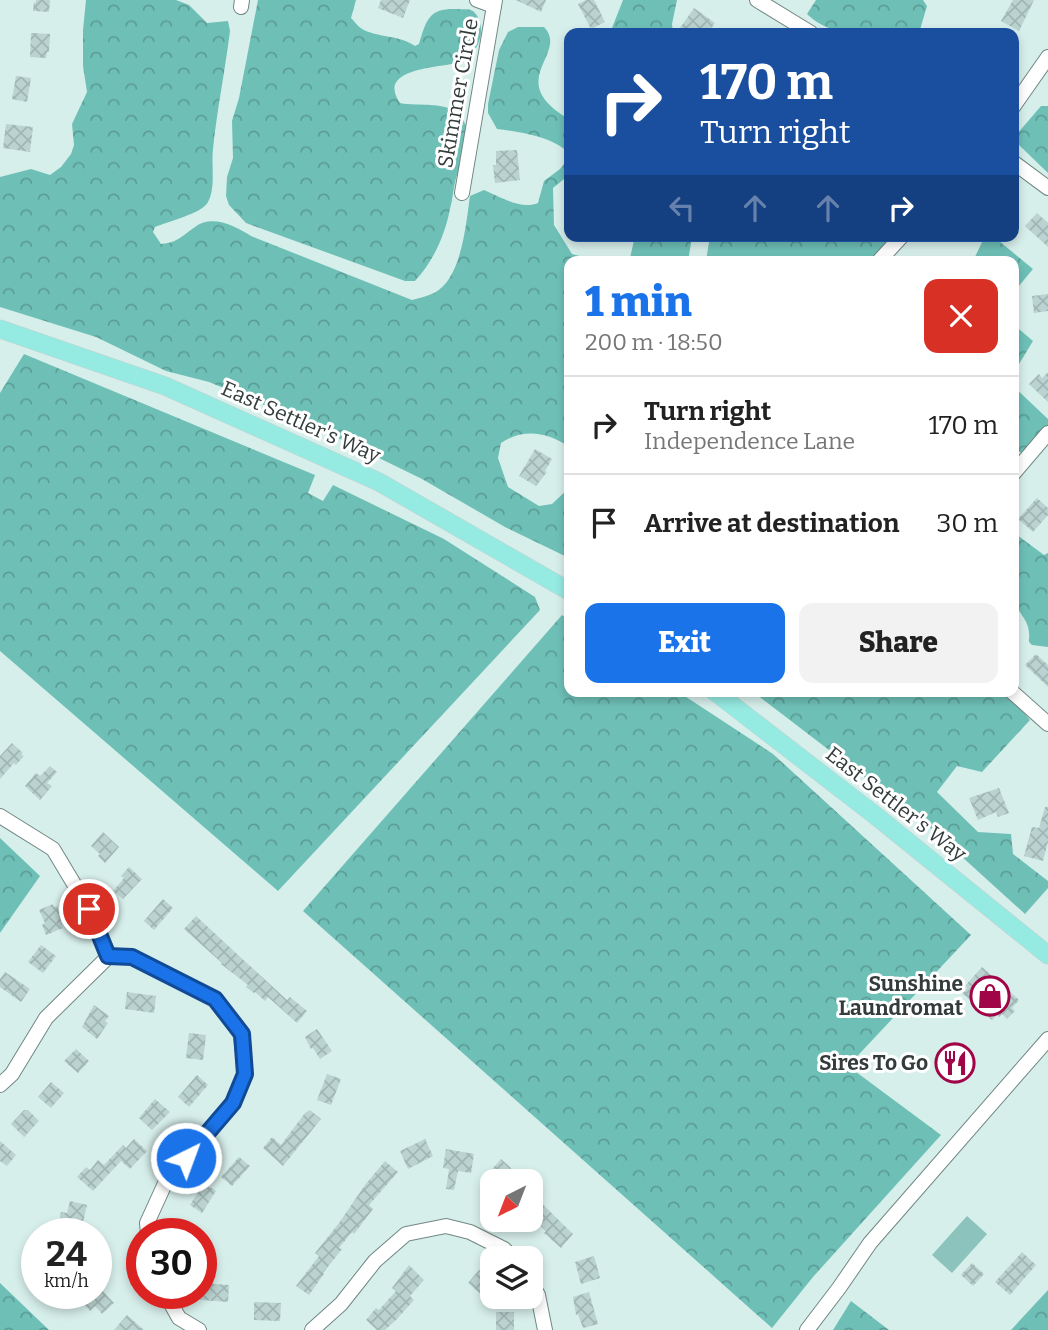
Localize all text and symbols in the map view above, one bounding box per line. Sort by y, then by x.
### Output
street label: Skimmer Circle [432,16,484,170]
text: 170 m [700,53,833,112]
icon: right [585,56,676,147]
text: Turn right [700,113,851,151]
icon: left [663,189,701,227]
icon: ahead [736,189,774,227]
icon: ahead [809,189,847,227]
icon: right [882,189,920,227]
text: 1 min [585,277,692,327]
button: close [924,279,998,353]
text: 200 m · 18:50 [585,328,723,356]
street label: East Settler's Way [217,375,385,469]
text: Turn right [644,396,771,427]
icon: right [585,406,623,444]
text: 170 m [928,410,998,441]
text: Independence Lane [644,427,855,455]
icon: arrive [585,504,623,542]
text: Arrive at destination [644,508,899,539]
text: 30 m [937,508,998,539]
button: Exit [585,603,785,683]
button: Share [799,603,998,683]
street label: East Settler's Way [820,741,972,868]
pin [59,879,119,939]
icon: arrive [70,890,108,928]
place label: Sunshine Laundromat [838,971,964,1021]
shop icon: Sunshine Laundromat [969,975,1011,1017]
restaurant icon: Sires To Go [934,1042,976,1084]
place label: Sires To Go [819,1050,928,1076]
position arrow [149,1121,223,1195]
north arrow [480,1169,542,1232]
map controls [480,1169,543,1309]
speed limit sign: 30 [126,1218,217,1309]
text: 24 [46,1233,87,1275]
button: layers [480,1246,543,1309]
text: km/h [44,1270,89,1292]

